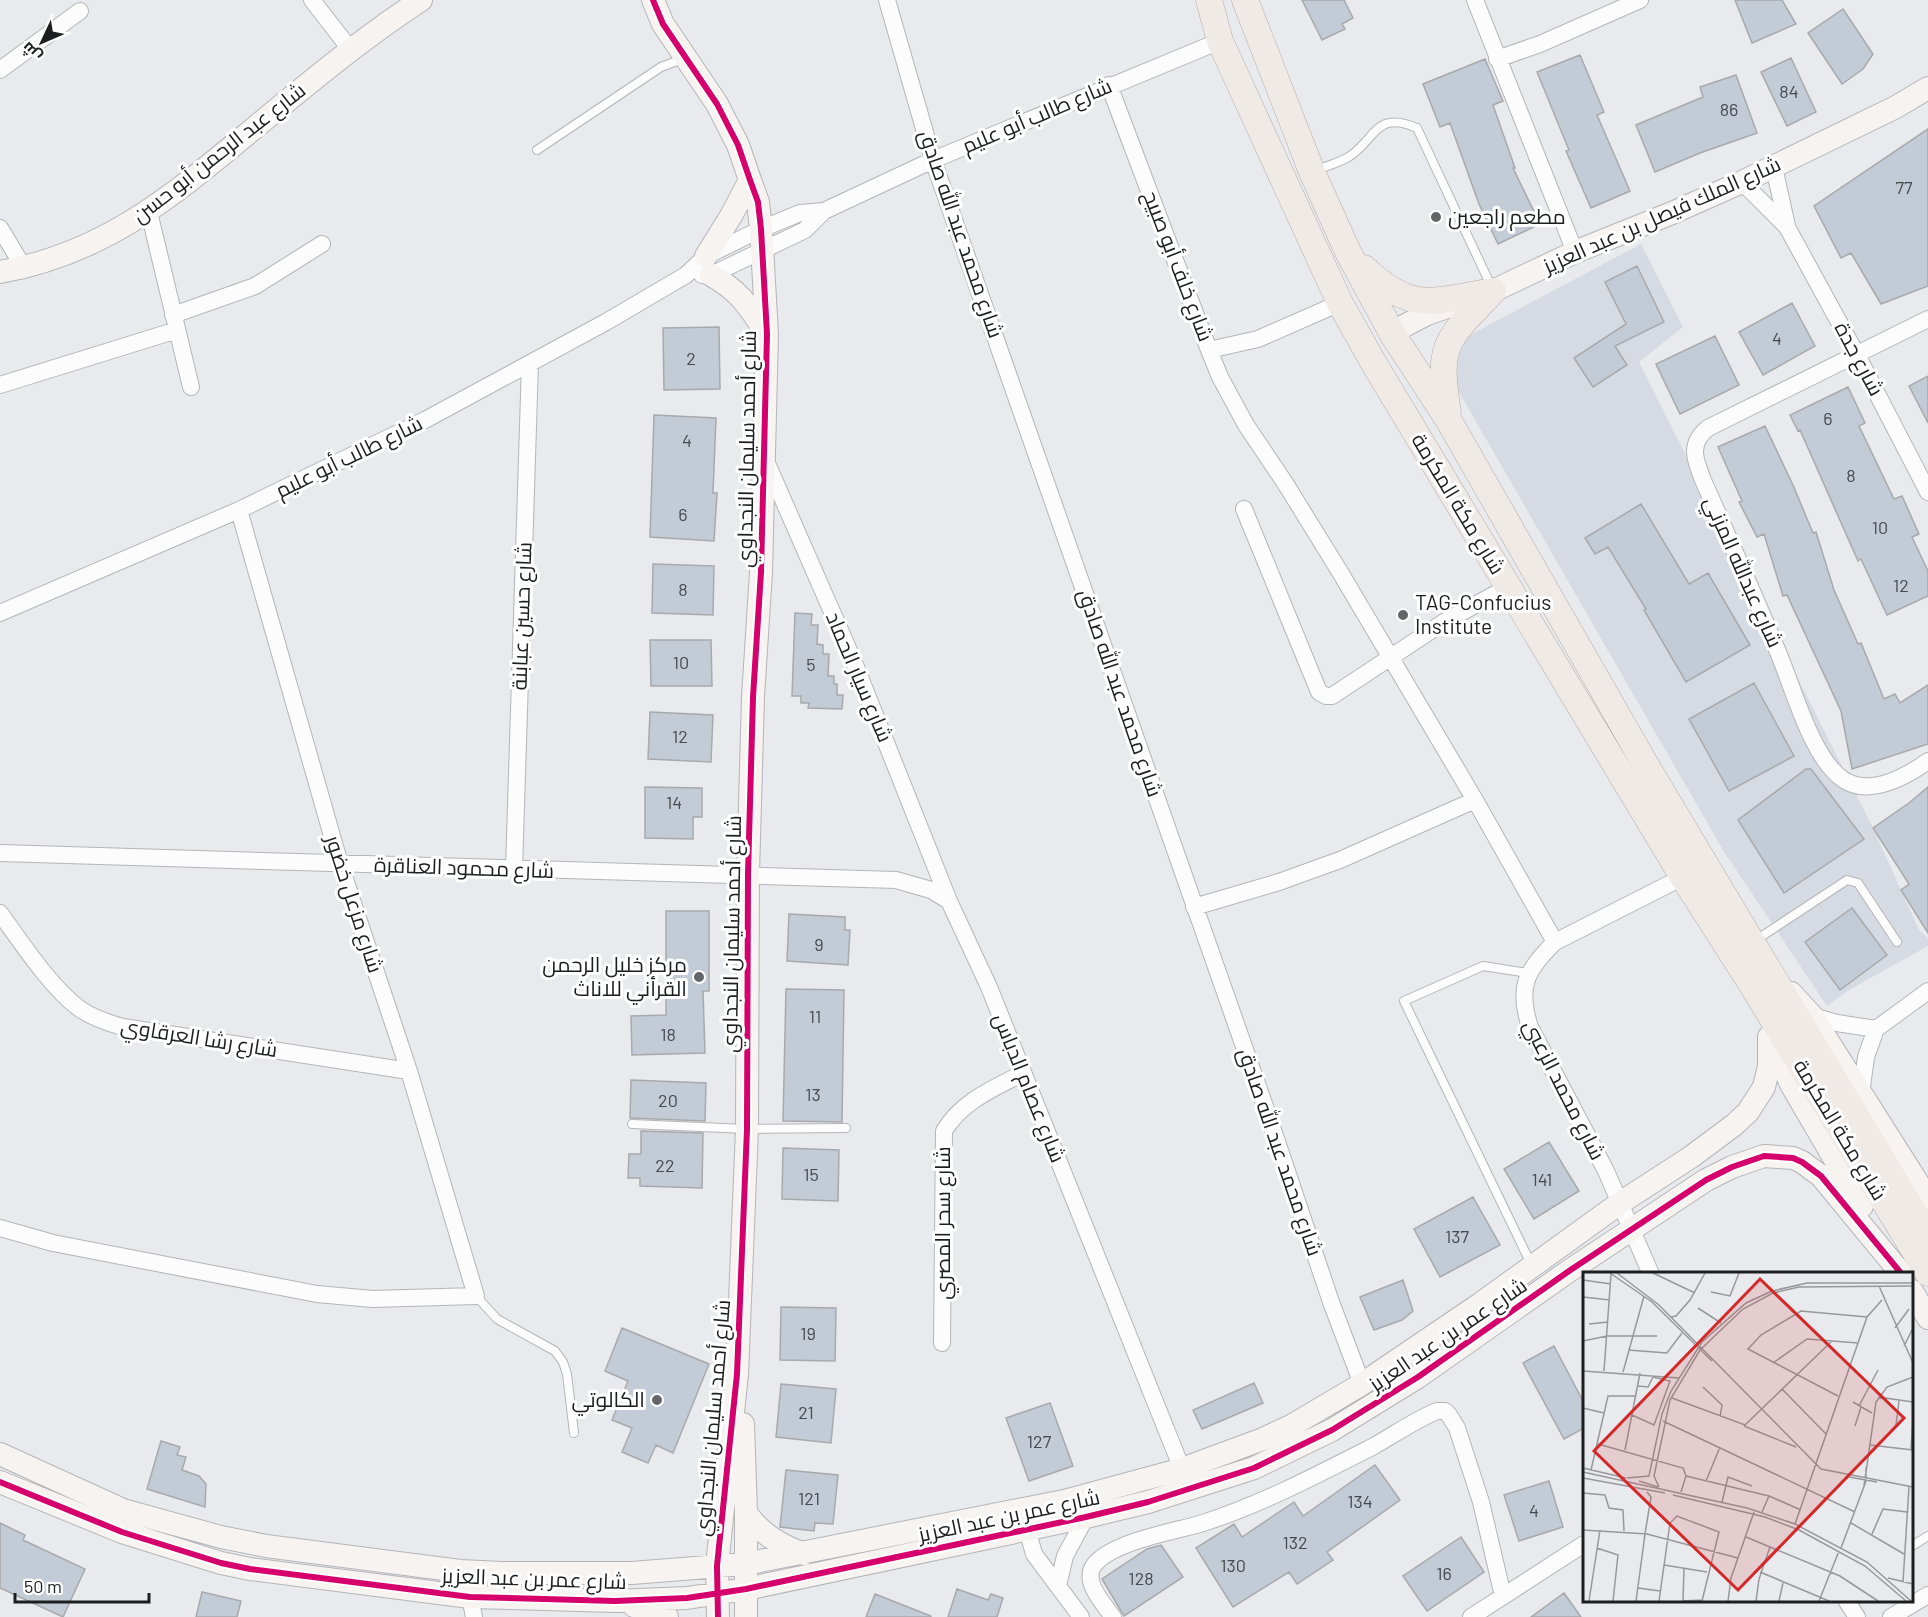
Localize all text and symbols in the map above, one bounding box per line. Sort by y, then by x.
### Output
north arrow [12,12,72,72]
text: ش [17,38,46,67]
street label: شارع طالب أبو عليم [958,72,1116,160]
street label: شارع عبد الرحمن أبو حسن [126,76,312,230]
house number: 84 [1779,80,1799,102]
house number: 86 [1720,98,1738,120]
street label: شارع محمد عبد الله صادق [912,126,1010,342]
street label: شارع الملك فيصل بن عبد العزيز [1538,150,1785,281]
house number: 77 [1895,176,1913,198]
street label: شارع خلف أبو صبيح [1136,186,1220,346]
place label: مطعم راجعين [1448,203,1566,231]
marker: مطعم راجعين [1429,210,1443,224]
street label: شارع جدة [1828,317,1890,401]
house number: 4 [1772,327,1782,349]
street label: شارع أحمد سليمان النجداوي [731,330,765,568]
house number: 2 [686,347,696,369]
house number: 6 [1823,407,1833,429]
street label: شارع طالب أبو عليم [271,409,427,505]
street label: شارع مكة المكرمة [1405,428,1511,580]
house number: 4 [682,429,692,451]
house number: 8 [1846,464,1856,486]
street label: شارع عبدالله المزني [1695,492,1789,653]
house number: 6 [678,503,688,525]
house number: 10 [1872,516,1888,538]
street label: شارع حسين عبابنة [505,541,539,691]
house number: 12 [1893,574,1909,596]
house number: 8 [678,578,688,600]
street label: شارع محمد عبد الله صادق [1071,585,1169,801]
place label: TAG-Confucius Institute [1415,589,1551,638]
street label: شارع سيار الحماد [819,608,899,746]
marker: TAG-Confucius Institute [1396,608,1410,622]
house number: 10 [673,651,689,673]
house number: 5 [806,653,816,675]
house number: 12 [672,725,688,747]
house number: 14 [666,791,682,813]
street label: شارع أحمد سليمان النجداوي [716,815,750,1053]
street label: شارع مزعل خضور [318,831,389,976]
street label: شارع محمود العناقرة [373,851,555,885]
house number: 9 [814,933,824,955]
place label: مركز خليل الرحمن القرأني للاناث [542,951,687,1005]
marker: مركز خليل الرحمن القرأني للاناث [692,970,706,984]
house number: 11 [809,1005,821,1027]
street label: شارع عصام الدباس [986,1009,1072,1167]
street label: شارع رشا العرقاوي [118,1012,279,1066]
street label: شارع محمد الزعبي [1515,1015,1611,1166]
house number: 18 [660,1023,676,1045]
street label: شارع محمد عبد الله صادق [1231,1044,1329,1260]
street label: شارع مكة المكرمة [1787,1054,1893,1206]
house number: 13 [805,1083,821,1105]
house number: 20 [658,1089,678,1111]
street label: شارع سحر المصري [929,1146,959,1300]
house number: 22 [655,1154,675,1176]
house number: 15 [803,1163,819,1185]
house number: 141 [1532,1168,1552,1190]
house number: 137 [1445,1225,1470,1247]
street label: شارع عمر بن عبد العزيز [1363,1272,1533,1399]
inset map [1583,1272,1913,1602]
street label: شارع أحمد سليمان النجداوي [689,1298,739,1538]
house number: 19 [800,1322,816,1344]
place label: الكالوتي [571,1386,645,1416]
marker: الكالوتي [650,1393,664,1407]
house number: 21 [798,1401,814,1423]
house number: 127 [1027,1430,1052,1452]
street label: شارع عمر بن عبد العزيز [915,1483,1102,1549]
house number: 121 [798,1487,820,1509]
house number: 134 [1347,1490,1373,1512]
house number: 4 [1529,1499,1539,1521]
house number: 132 [1282,1531,1308,1553]
house number: 130 [1220,1554,1246,1576]
street label: شارع عمر بن عبد العزيز [440,1562,627,1596]
house number: 16 [1436,1562,1452,1584]
scale bar [15,1566,148,1604]
house number: 128 [1128,1567,1154,1589]
text: 50 m [24,1575,62,1597]

